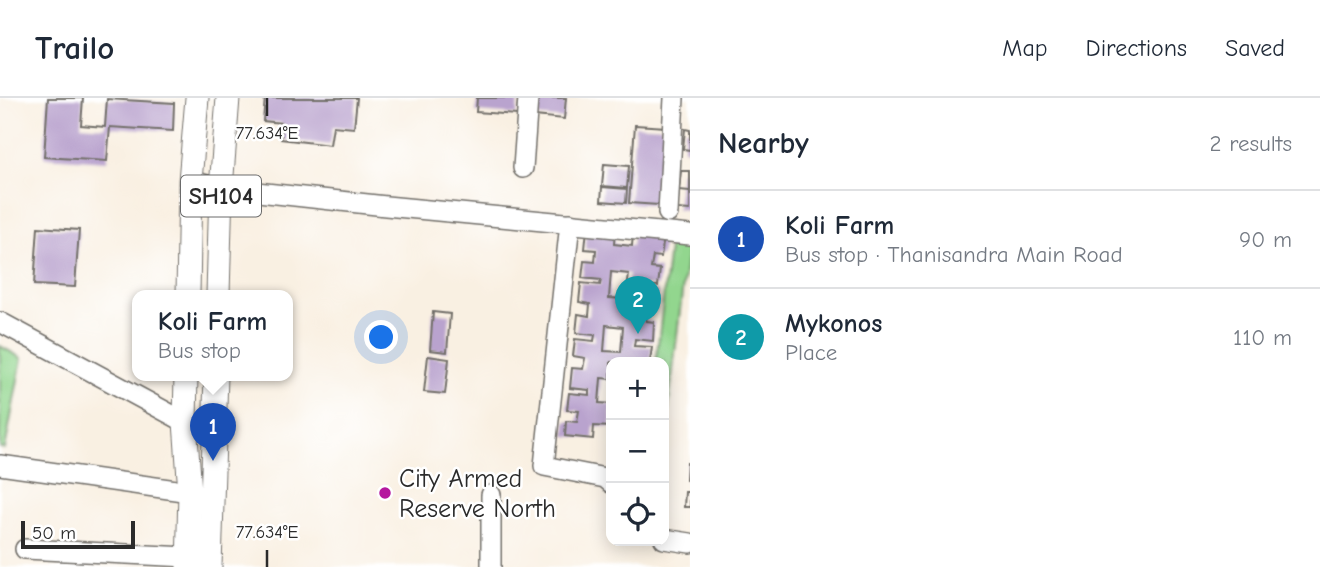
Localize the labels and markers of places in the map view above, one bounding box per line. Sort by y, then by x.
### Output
pin: 2 [615,276,661,334]
pin: 1 [190,403,236,461]
place label: City Armed Reserve North [399,464,556,524]
marker: City Armed Reserve North [377,485,393,501]

